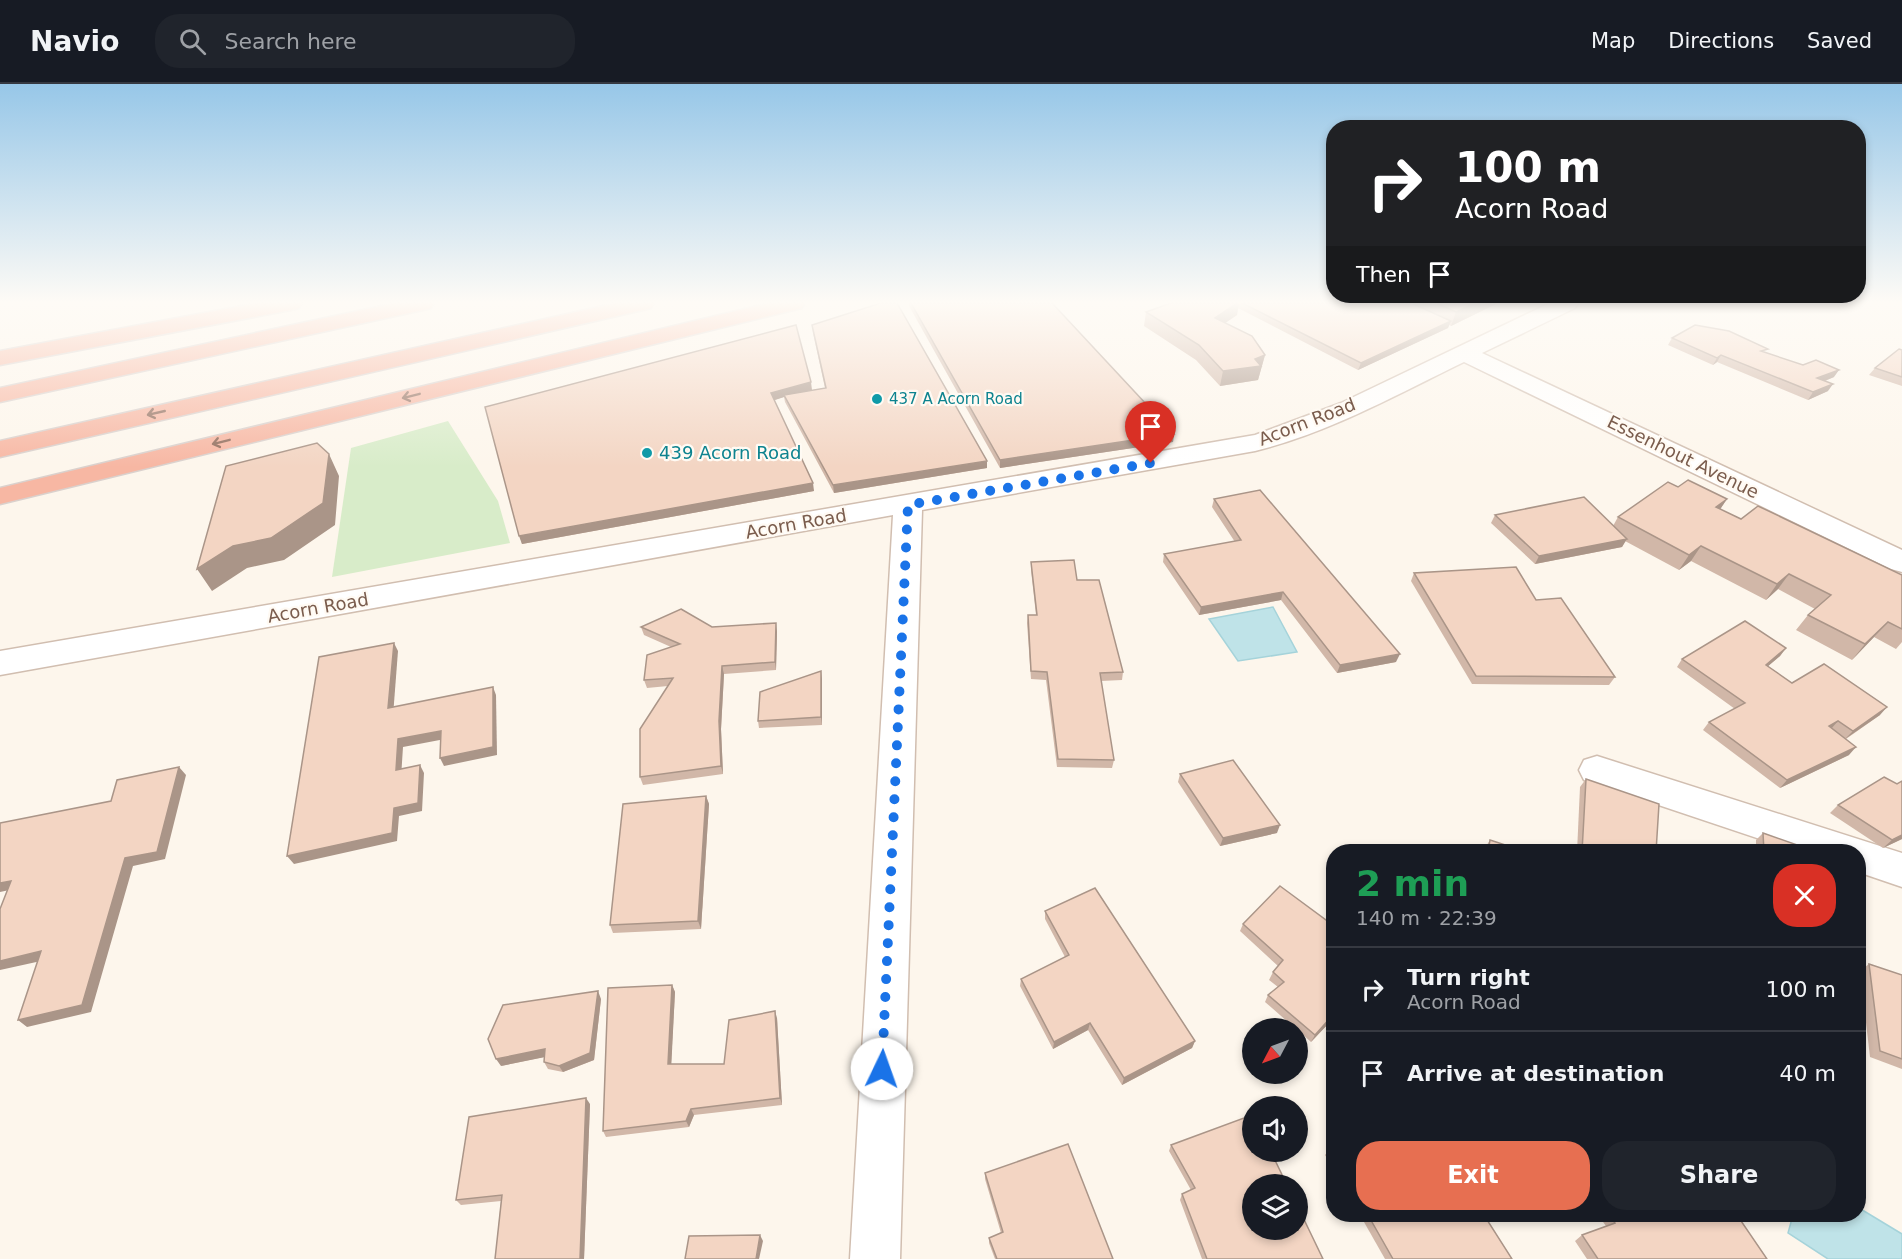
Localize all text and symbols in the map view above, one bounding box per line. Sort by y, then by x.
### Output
search box [155,14,575,68]
text: Navio [30,25,119,58]
icon: search [176,25,209,58]
text: Search here [224,29,357,54]
text: Map [1591,29,1635,53]
text: Directions [1668,29,1774,53]
text: Saved [1807,29,1872,53]
text: 100 m [1455,143,1601,192]
icon: right [1356,144,1434,222]
text: Acorn Road [1455,193,1608,224]
icon: arrive [1423,258,1456,291]
text: Then [1356,262,1411,287]
place label: 437 A Acorn Road [889,390,1023,408]
one-way arrow [402,391,421,403]
marker: 437 A Acorn Road [870,392,884,406]
street label: Acorn Road [1255,393,1358,450]
pin [1125,401,1176,463]
one-way arrow [147,408,166,420]
icon: arrive [1134,410,1167,443]
street label: Essenhout Avenue [1604,411,1762,502]
one-way arrow [212,437,231,449]
place label: 439 Acorn Road [659,442,801,463]
marker: 439 Acorn Road [640,446,654,460]
street label: Acorn Road [744,504,848,543]
street label: Acorn Road [266,588,370,627]
text: 2 min [1356,863,1469,904]
button: close [1773,864,1836,927]
text: 140 m · 22:39 [1356,906,1497,930]
text: Turn right [1407,965,1530,990]
icon: right [1356,973,1389,1006]
text: 100 m [1766,977,1836,1002]
text: Acorn Road [1407,990,1521,1014]
north arrow [1242,1018,1308,1084]
map controls [1242,1018,1308,1240]
position arrow [850,1037,914,1101]
icon: arrive [1356,1057,1389,1090]
text: Arrive at destination [1407,1061,1664,1086]
text: 40 m [1780,1061,1836,1086]
button: sound [1242,1096,1308,1162]
button: Exit [1356,1141,1590,1210]
button: Share [1602,1141,1836,1210]
button: layers [1242,1174,1308,1240]

